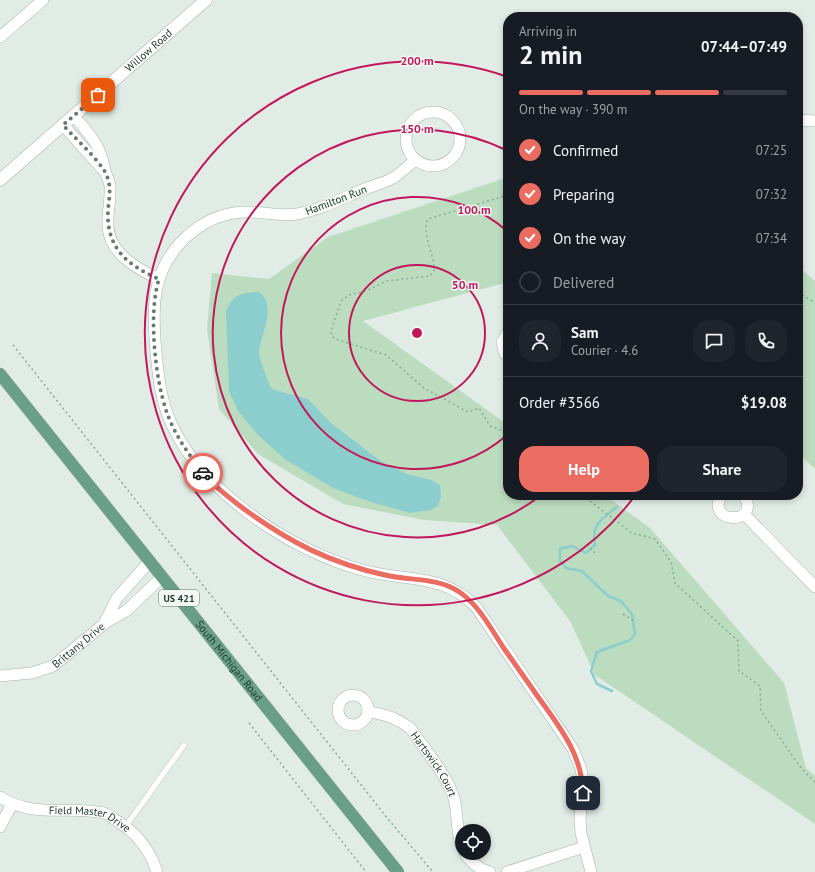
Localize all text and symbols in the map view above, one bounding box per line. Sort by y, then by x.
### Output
text: Arriving in [519,23,577,40]
street label: Willow Road [122,26,175,75]
text: 07:44–07:49 [701,37,787,56]
text: 2 min [519,38,582,71]
text: 200 m [400,53,434,68]
pin [81,78,115,112]
icon: bag [87,84,109,106]
text: On the way · 390 m [519,101,627,118]
text: 150 m [400,121,434,136]
icon: check [519,139,541,161]
text: Confirmed [553,141,618,160]
text: 07:25 [756,142,787,159]
street label: Hamilton Run [303,182,369,218]
icon: check [519,183,541,205]
text: Preparing [553,185,615,204]
text: 07:32 [756,186,787,203]
text: 100 m [457,202,491,217]
icon: check [519,227,541,249]
text: On the way [553,229,626,248]
text: 07:34 [756,230,787,247]
text: Delivered [553,273,614,292]
text: 50 m [452,277,478,292]
button: person [519,320,561,362]
button: chat [693,320,735,362]
button: phone [745,320,787,362]
text: Sam [571,323,598,342]
centre of rings [410,326,424,340]
text: Courier · 4.6 [571,342,638,359]
text: Order #3566 [519,393,600,412]
text: $19.08 [741,393,787,412]
button: Help [519,446,649,492]
button: Share [657,446,787,492]
courier [183,453,223,493]
icon: car [192,462,214,484]
road number: US 421 [159,590,199,606]
street label: South Michigan Road [193,617,266,704]
street label: Brittany Drive [49,619,108,671]
street label: Hartswick Court [408,729,460,799]
pin [566,776,600,810]
icon: home [572,782,594,804]
street label: Field Master Drive [49,803,134,835]
map controls [455,824,491,860]
button: locate [455,824,491,860]

